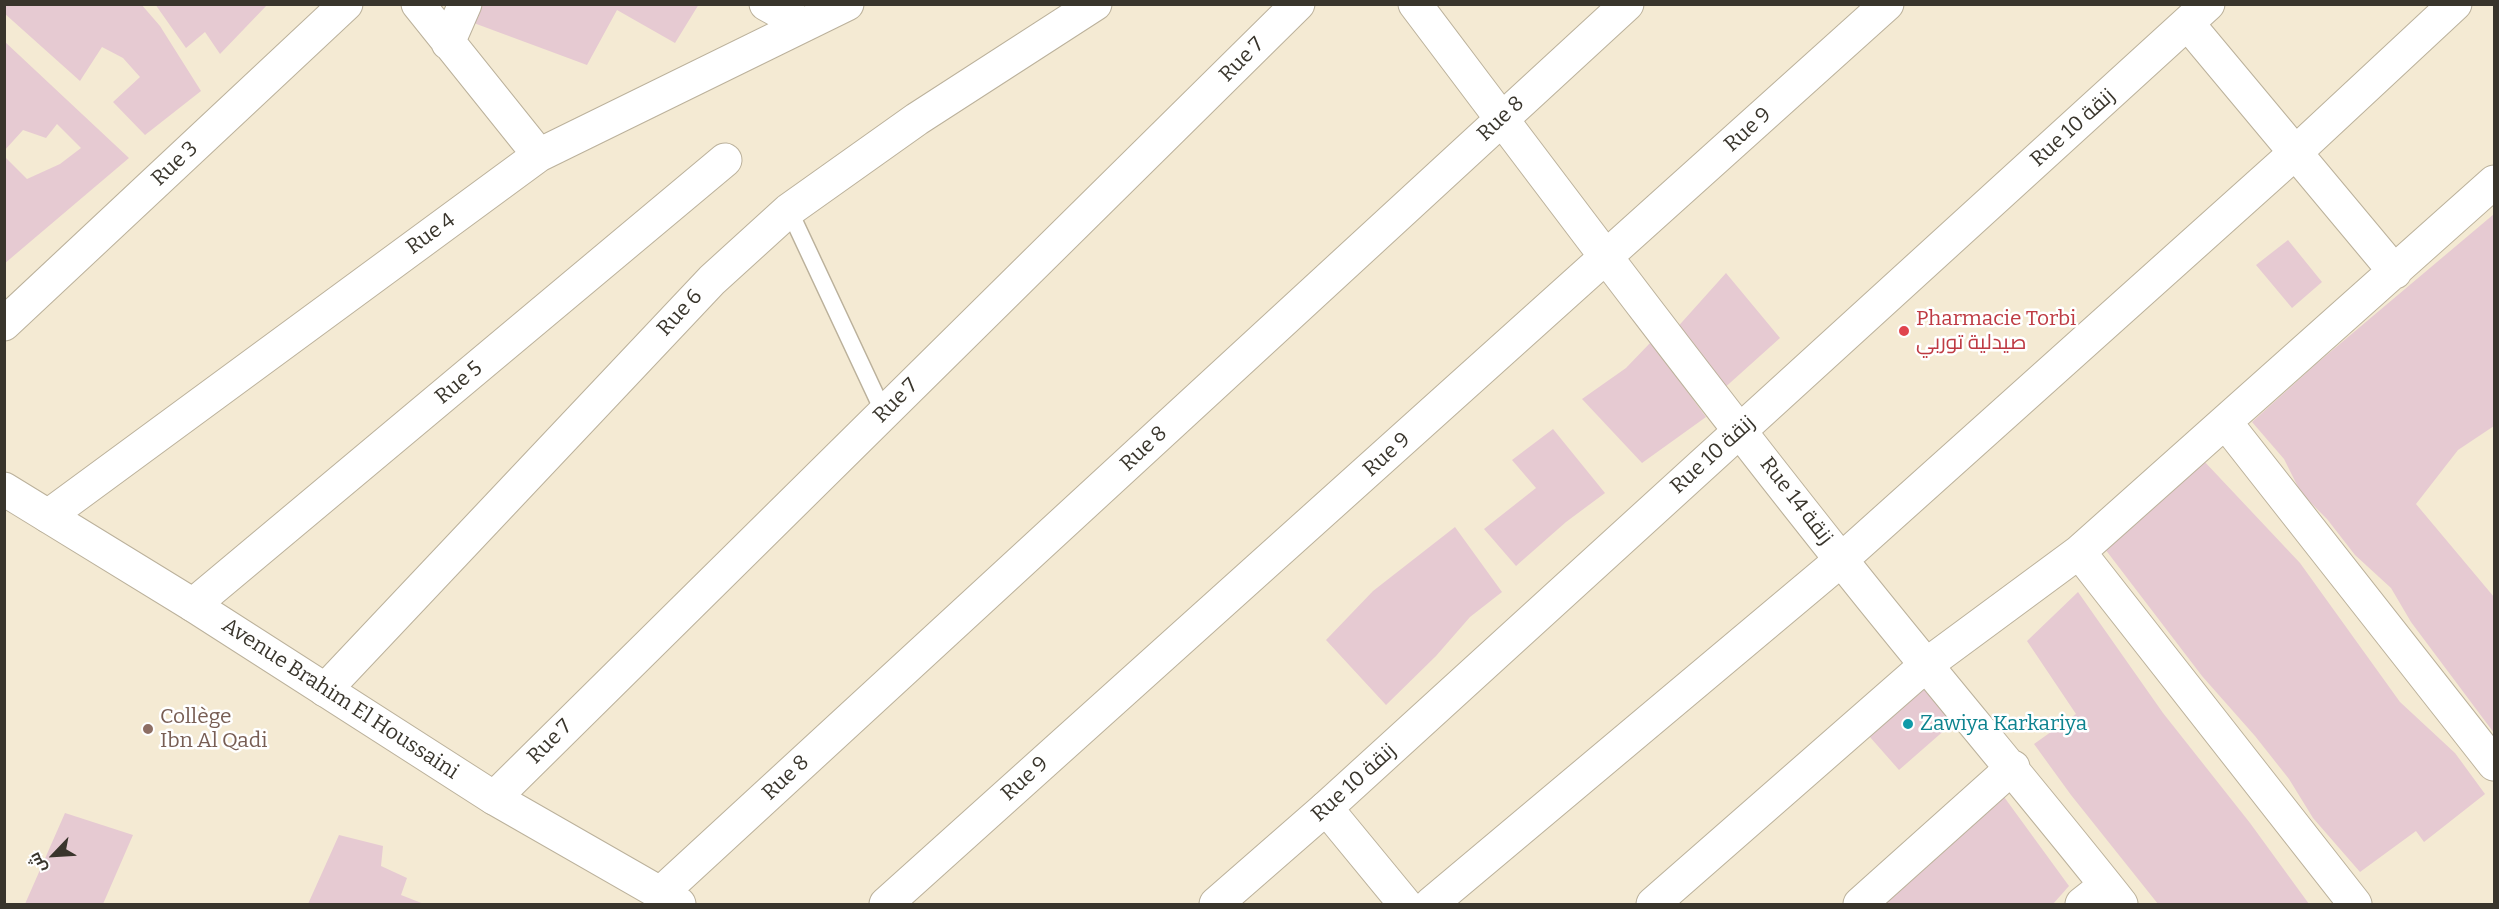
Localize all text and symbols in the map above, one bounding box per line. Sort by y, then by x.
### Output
street label: Rue 7 [1214,32,1270,88]
street label: Rue 10 زنقة [2026,83,2120,173]
street label: Rue 8 [1472,91,1530,147]
street label: Rue 9 [1719,102,1777,158]
street label: Rue 3 [147,136,203,192]
street label: Rue 4 [402,208,460,260]
street label: Rue 6 [652,284,708,342]
place label: Pharmacie Torbi صيدلية توربي [1916,306,2076,356]
marker: Pharmacie Torbi صيدلية توربي [1897,324,1911,338]
street label: Rue 5 [430,356,488,410]
street label: Rue 7 [868,373,924,429]
street label: Rue 10 زنقة [1666,410,1760,500]
street label: Rue 8 [1115,421,1173,477]
street label: Rue 9 [1358,427,1416,483]
street label: Rue 14 زنقة [1754,452,1838,550]
street label: Avenue Brahim El Houssaini [217,613,463,785]
place label: Collège Ibn Al Qadi [160,704,267,754]
place label: Zawiya Karkariya [1920,711,2087,737]
street label: Rue 7 [522,714,578,770]
marker: Zawiya Karkariya [1901,717,1915,731]
marker: Collège Ibn Al Qadi [141,722,155,736]
street label: Rue 10 زنقة [1307,738,1401,828]
street label: Rue 8 [757,750,815,806]
street label: Rue 9 [996,751,1054,807]
north arrow [24,825,84,885]
text: ش [24,849,50,876]

